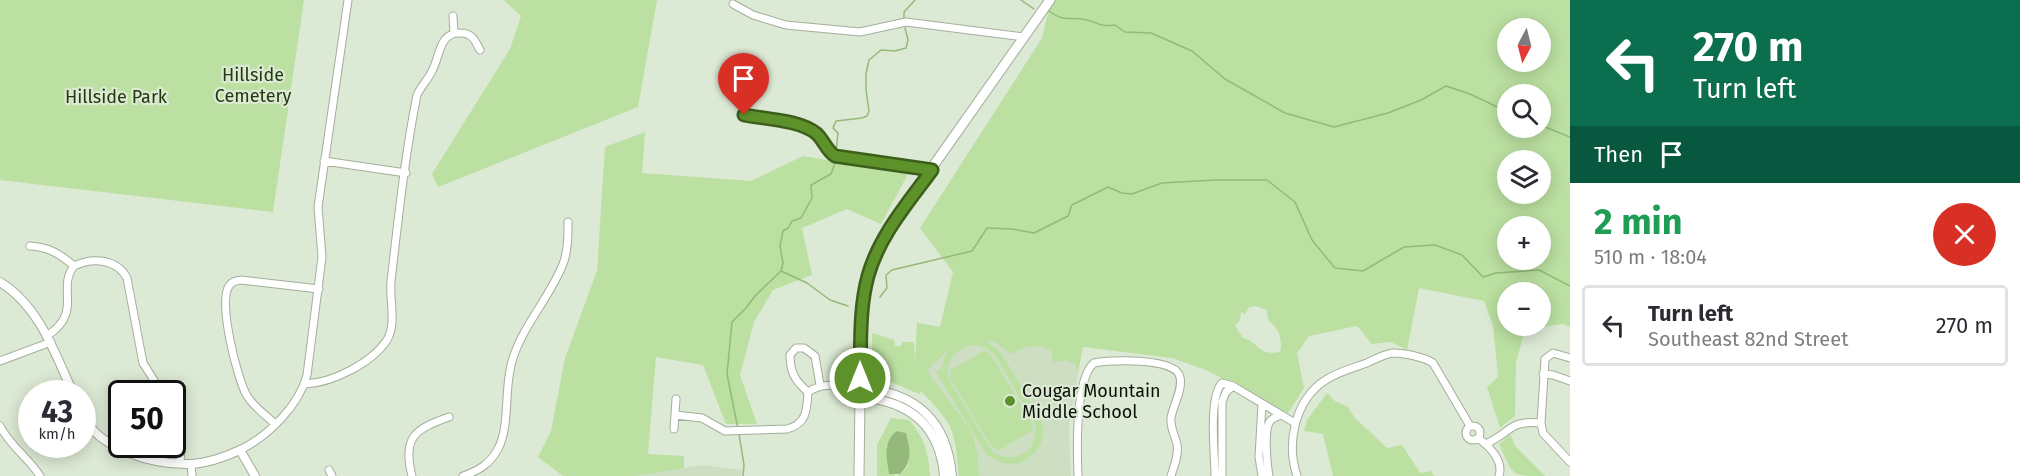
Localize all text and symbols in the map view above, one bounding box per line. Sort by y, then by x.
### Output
north arrow [1497,18,1551,72]
map controls [1497,18,1551,336]
text: 270 m [1693,22,1804,72]
icon: left [1594,24,1672,102]
pin [718,53,769,115]
icon: arrive [727,62,760,95]
park label: Hillside Cemetery [215,64,291,107]
text: Turn left [1693,73,1796,105]
button: search [1497,84,1551,138]
park label: Hillside Park [65,86,168,108]
icon: arrive [1655,138,1688,171]
text: Then [1594,141,1643,168]
button: layers [1497,150,1551,204]
text: 2 min [1594,200,1683,244]
button: close [1933,203,1996,266]
button: + [1497,216,1551,270]
text: 510 m · 18:04 [1594,245,1707,269]
button: − [1497,282,1551,336]
text: Turn left [1648,300,1733,327]
icon: left [1597,309,1630,342]
text: 270 m [1936,312,1993,339]
text: Southeast 82nd Street [1648,327,1848,351]
position arrow [828,346,892,410]
speed limit sign: 50 [108,380,186,458]
place label: Cougar Mountain Middle School [1022,380,1161,423]
text: 43 [41,394,73,430]
marker: Cougar Mountain Middle School [1003,394,1017,408]
text: km/h [38,425,76,443]

